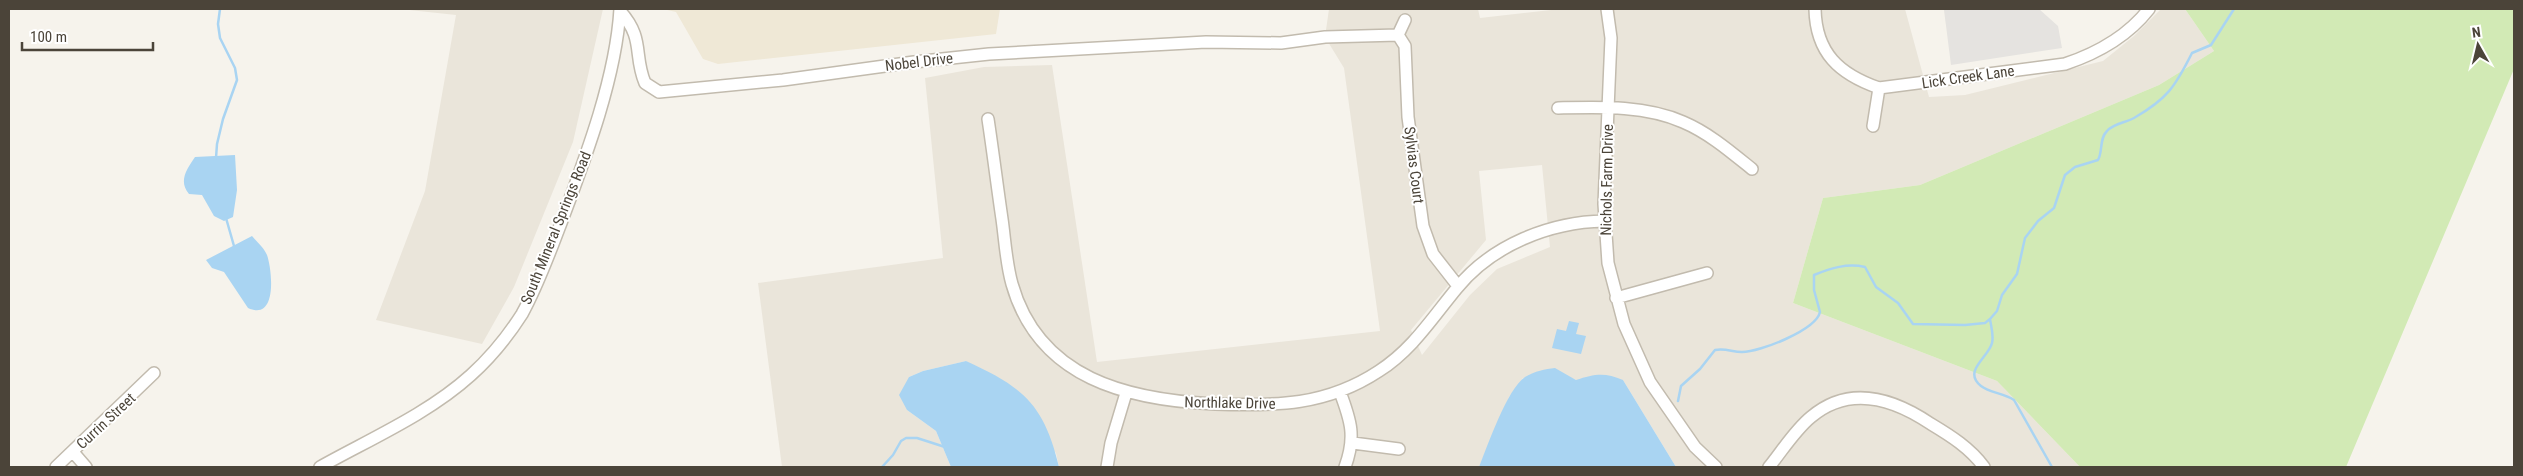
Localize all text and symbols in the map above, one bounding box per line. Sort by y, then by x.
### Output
scale bar [22,20,154,52]
north arrow [2453,20,2503,70]
text: N [2471,24,2482,41]
text: 100 m [30,28,67,46]
street label: Nobel Drive [884,49,954,75]
street label: Lick Creek Lane [1920,62,2016,92]
street label: Nichols Farm Drive [1597,124,1617,236]
street label: Sylvias Court [1400,125,1428,205]
street label: South Mineral Springs Road [517,149,595,307]
street label: Currin Street [73,389,139,453]
street label: Northlake Drive [1184,393,1276,413]

